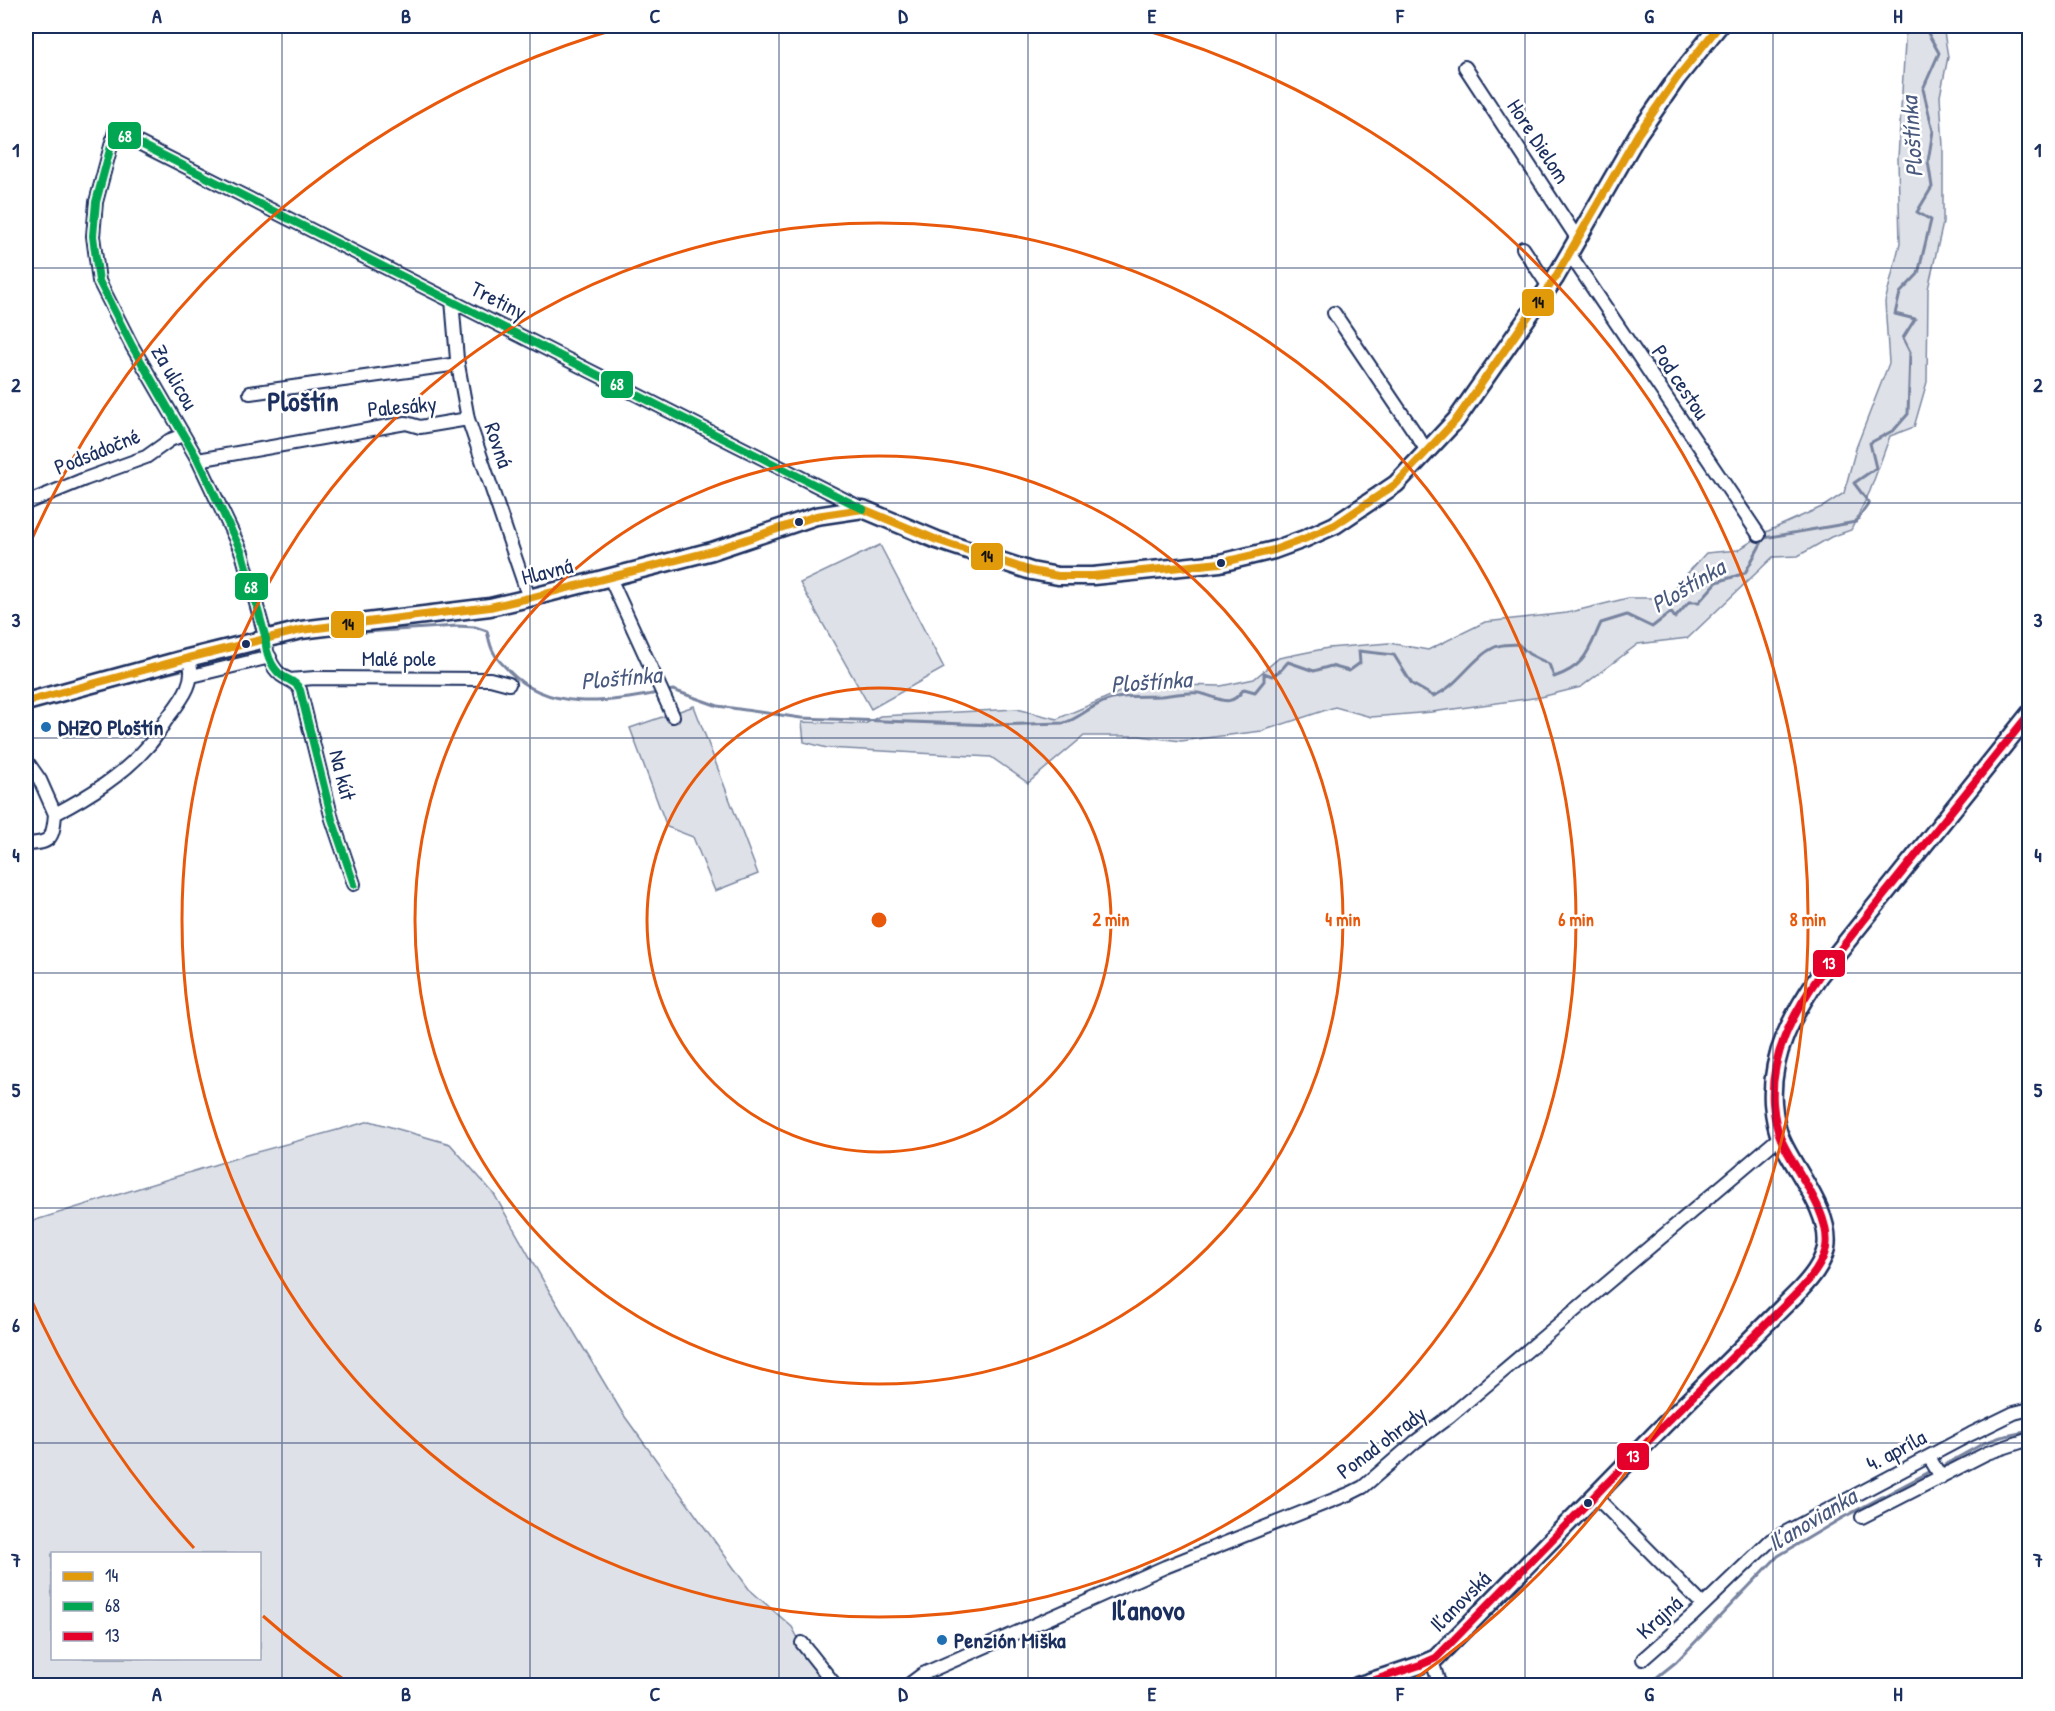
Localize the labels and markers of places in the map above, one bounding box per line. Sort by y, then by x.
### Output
unlabelled marker [793,516,805,528]
unlabelled marker [1215,557,1227,569]
unlabelled marker [240,638,252,650]
place label: DHZO Ploštín [58,712,163,742]
marker: DHZO Ploštín [39,720,53,734]
centre of rings [869,910,889,930]
unlabelled marker [1582,1497,1594,1509]
place label: Penzión Miška [954,1625,1066,1655]
marker: Penzión Miška [935,1633,949,1647]

